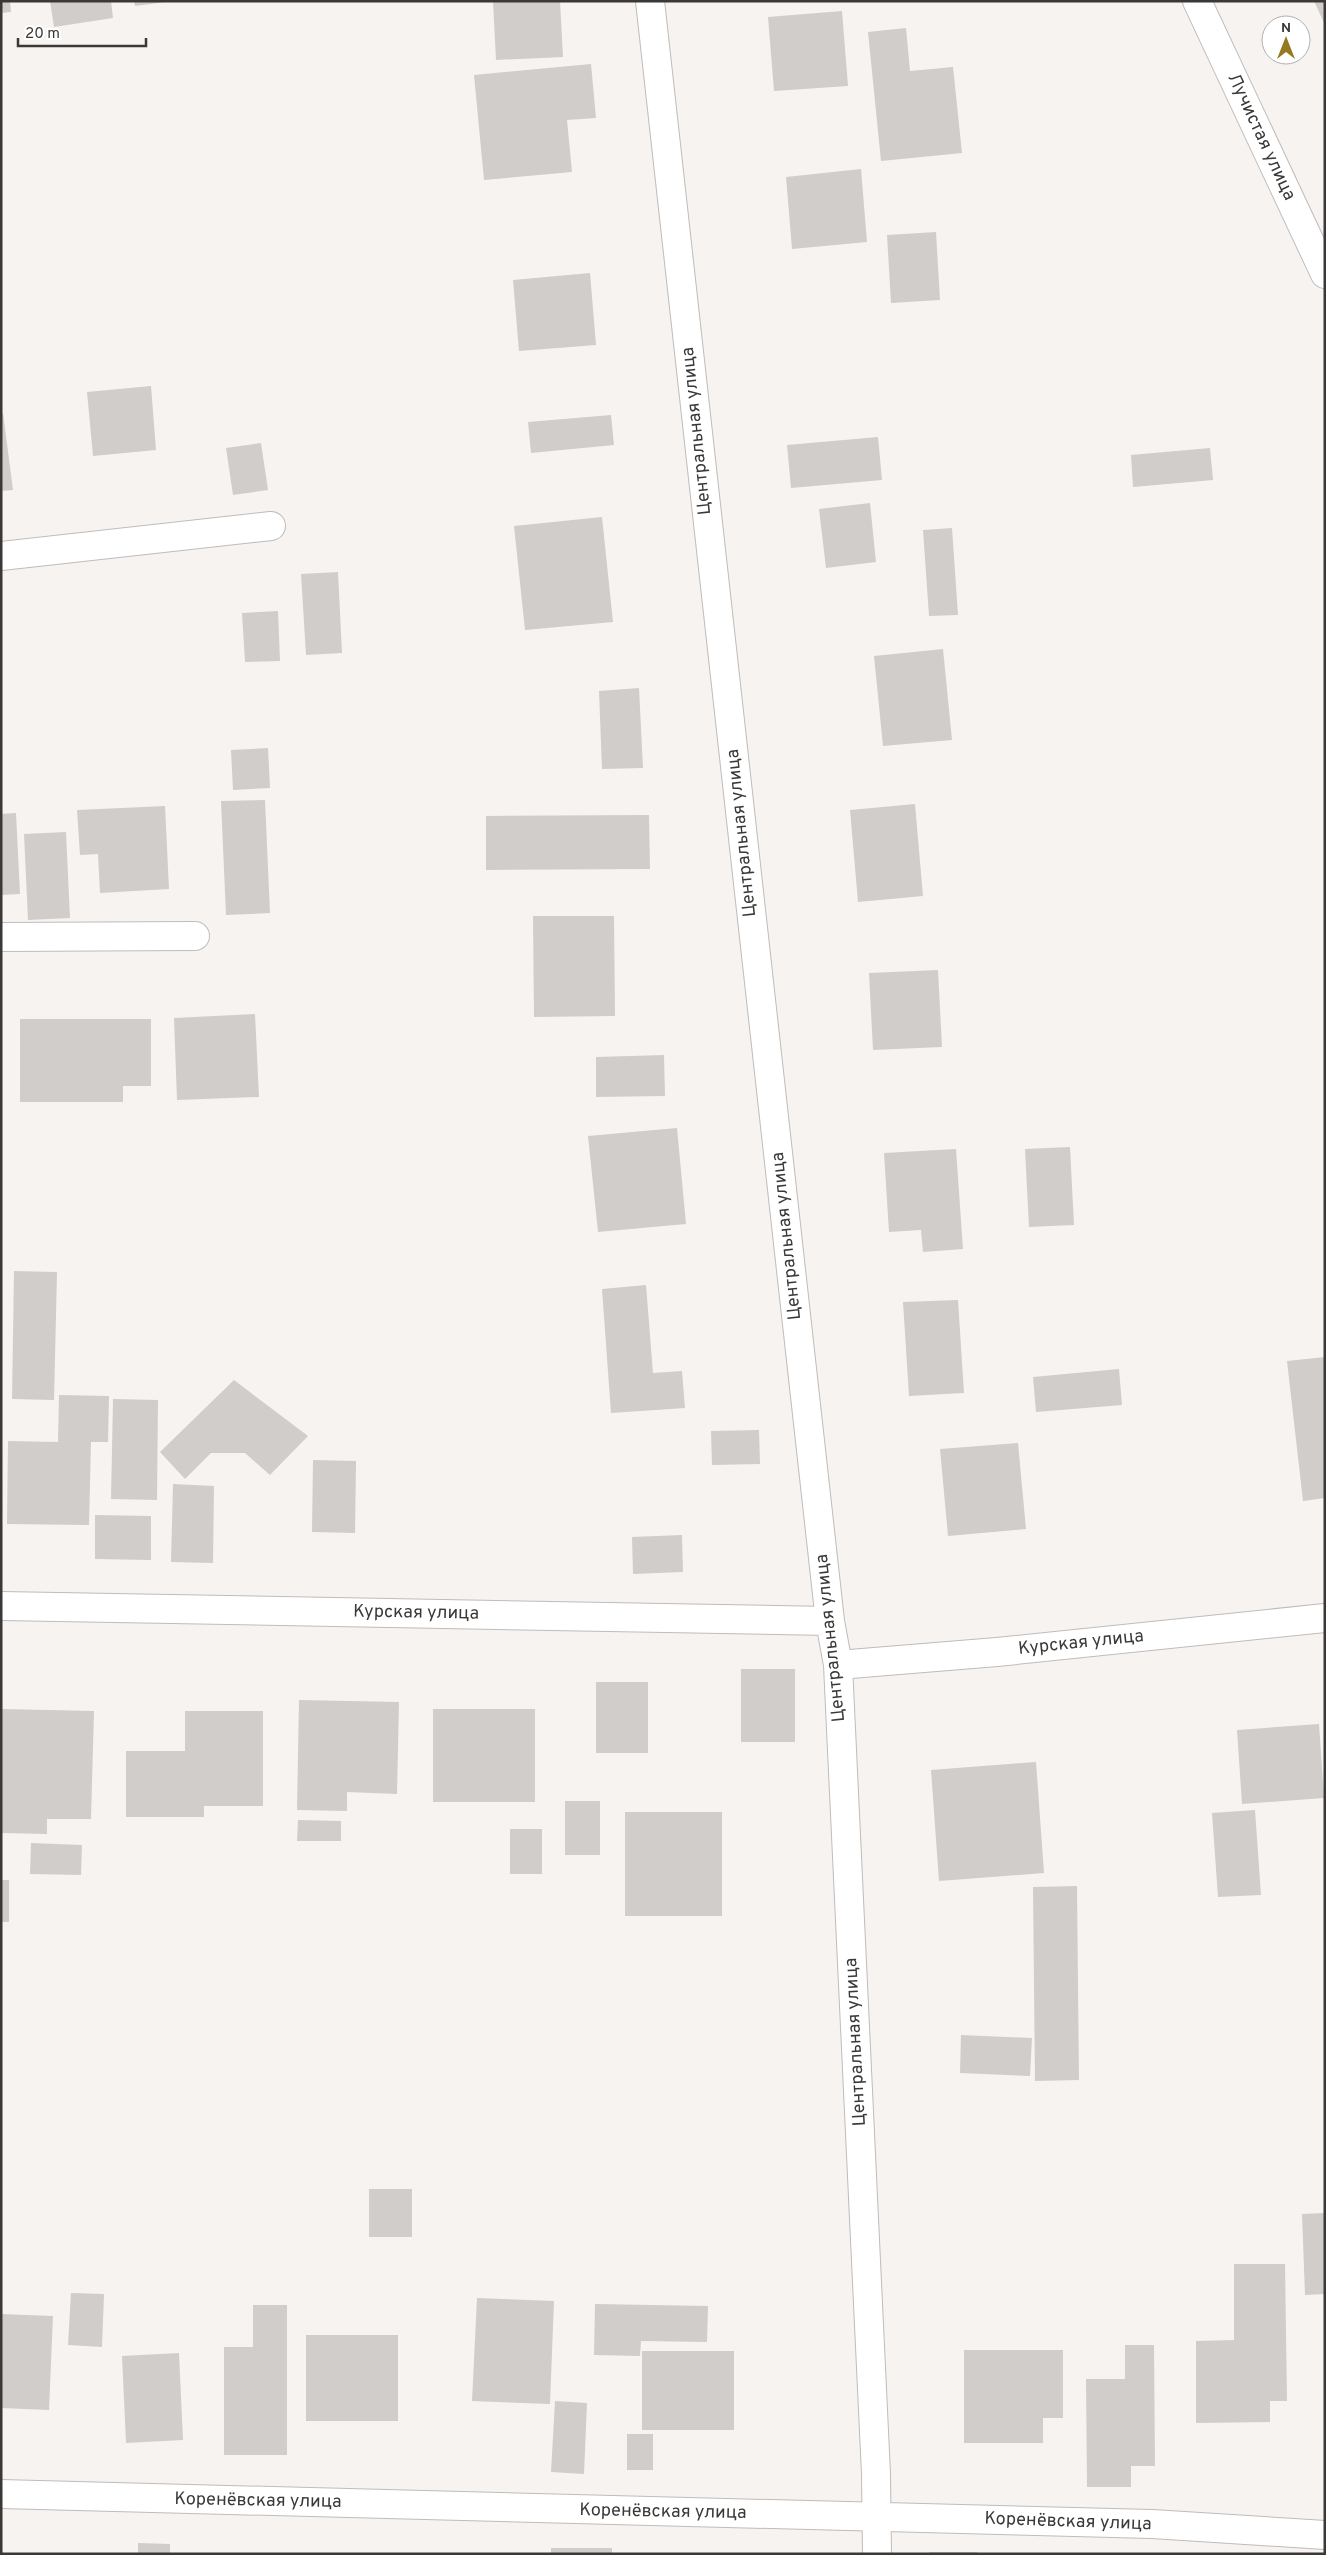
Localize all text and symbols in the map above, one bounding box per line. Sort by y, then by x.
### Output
scale bar [18,15,145,47]
north arrow [1261,15,1311,65]
text: N [1281,20,1291,37]
text: 20 m [25,25,60,44]
street label: Лучистая улица [1221,70,1301,204]
street label: Центральная улица [677,346,717,516]
street label: Центральная улица [722,748,762,918]
street label: Центральная улица [767,1151,807,1321]
street label: Центральная улица [811,1553,851,1723]
street label: Курская улица [353,1600,479,1626]
street label: Курская улица [1017,1625,1145,1661]
street label: Центральная улица [840,1957,872,2127]
street label: Коренёвская улица [174,2488,342,2514]
street label: Коренёвская улица [579,2499,747,2525]
street label: Коренёвская улица [984,2508,1152,2536]

